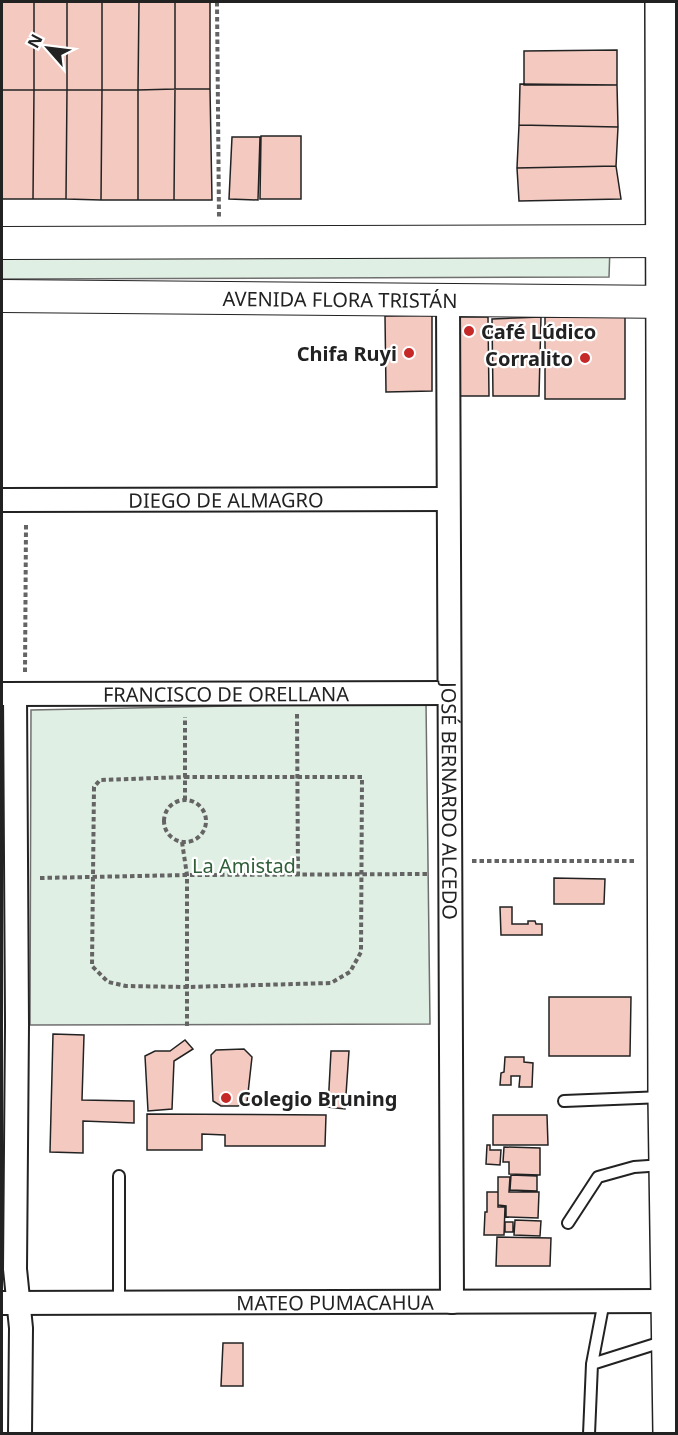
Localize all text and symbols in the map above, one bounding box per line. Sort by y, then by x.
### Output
north arrow [18,18,78,78]
text: N [22,30,48,52]
street label: AVENIDA FLORA TRISTÁN [222,284,458,314]
place label: Café Lúdico [481,318,596,345]
marker: Café Lúdico [462,324,476,338]
place label: Chifa Ruyi [297,340,397,367]
place label: Corralito [485,345,573,372]
marker: Chifa Ruyi [402,346,416,360]
marker: Corralito [578,351,592,365]
street label: DIEGO DE ALMAGRO [128,486,324,513]
street label: FRANCISCO DE ORELLANA [103,680,349,707]
street label: JOSÉ BERNARDO ALCEDO [436,680,464,920]
park label: La Amistad [192,852,296,879]
place label: Colegio Bruning [238,1085,397,1112]
marker: Colegio Bruning [219,1091,233,1105]
street label: MATEO PUMACAHUA [236,1288,434,1316]

